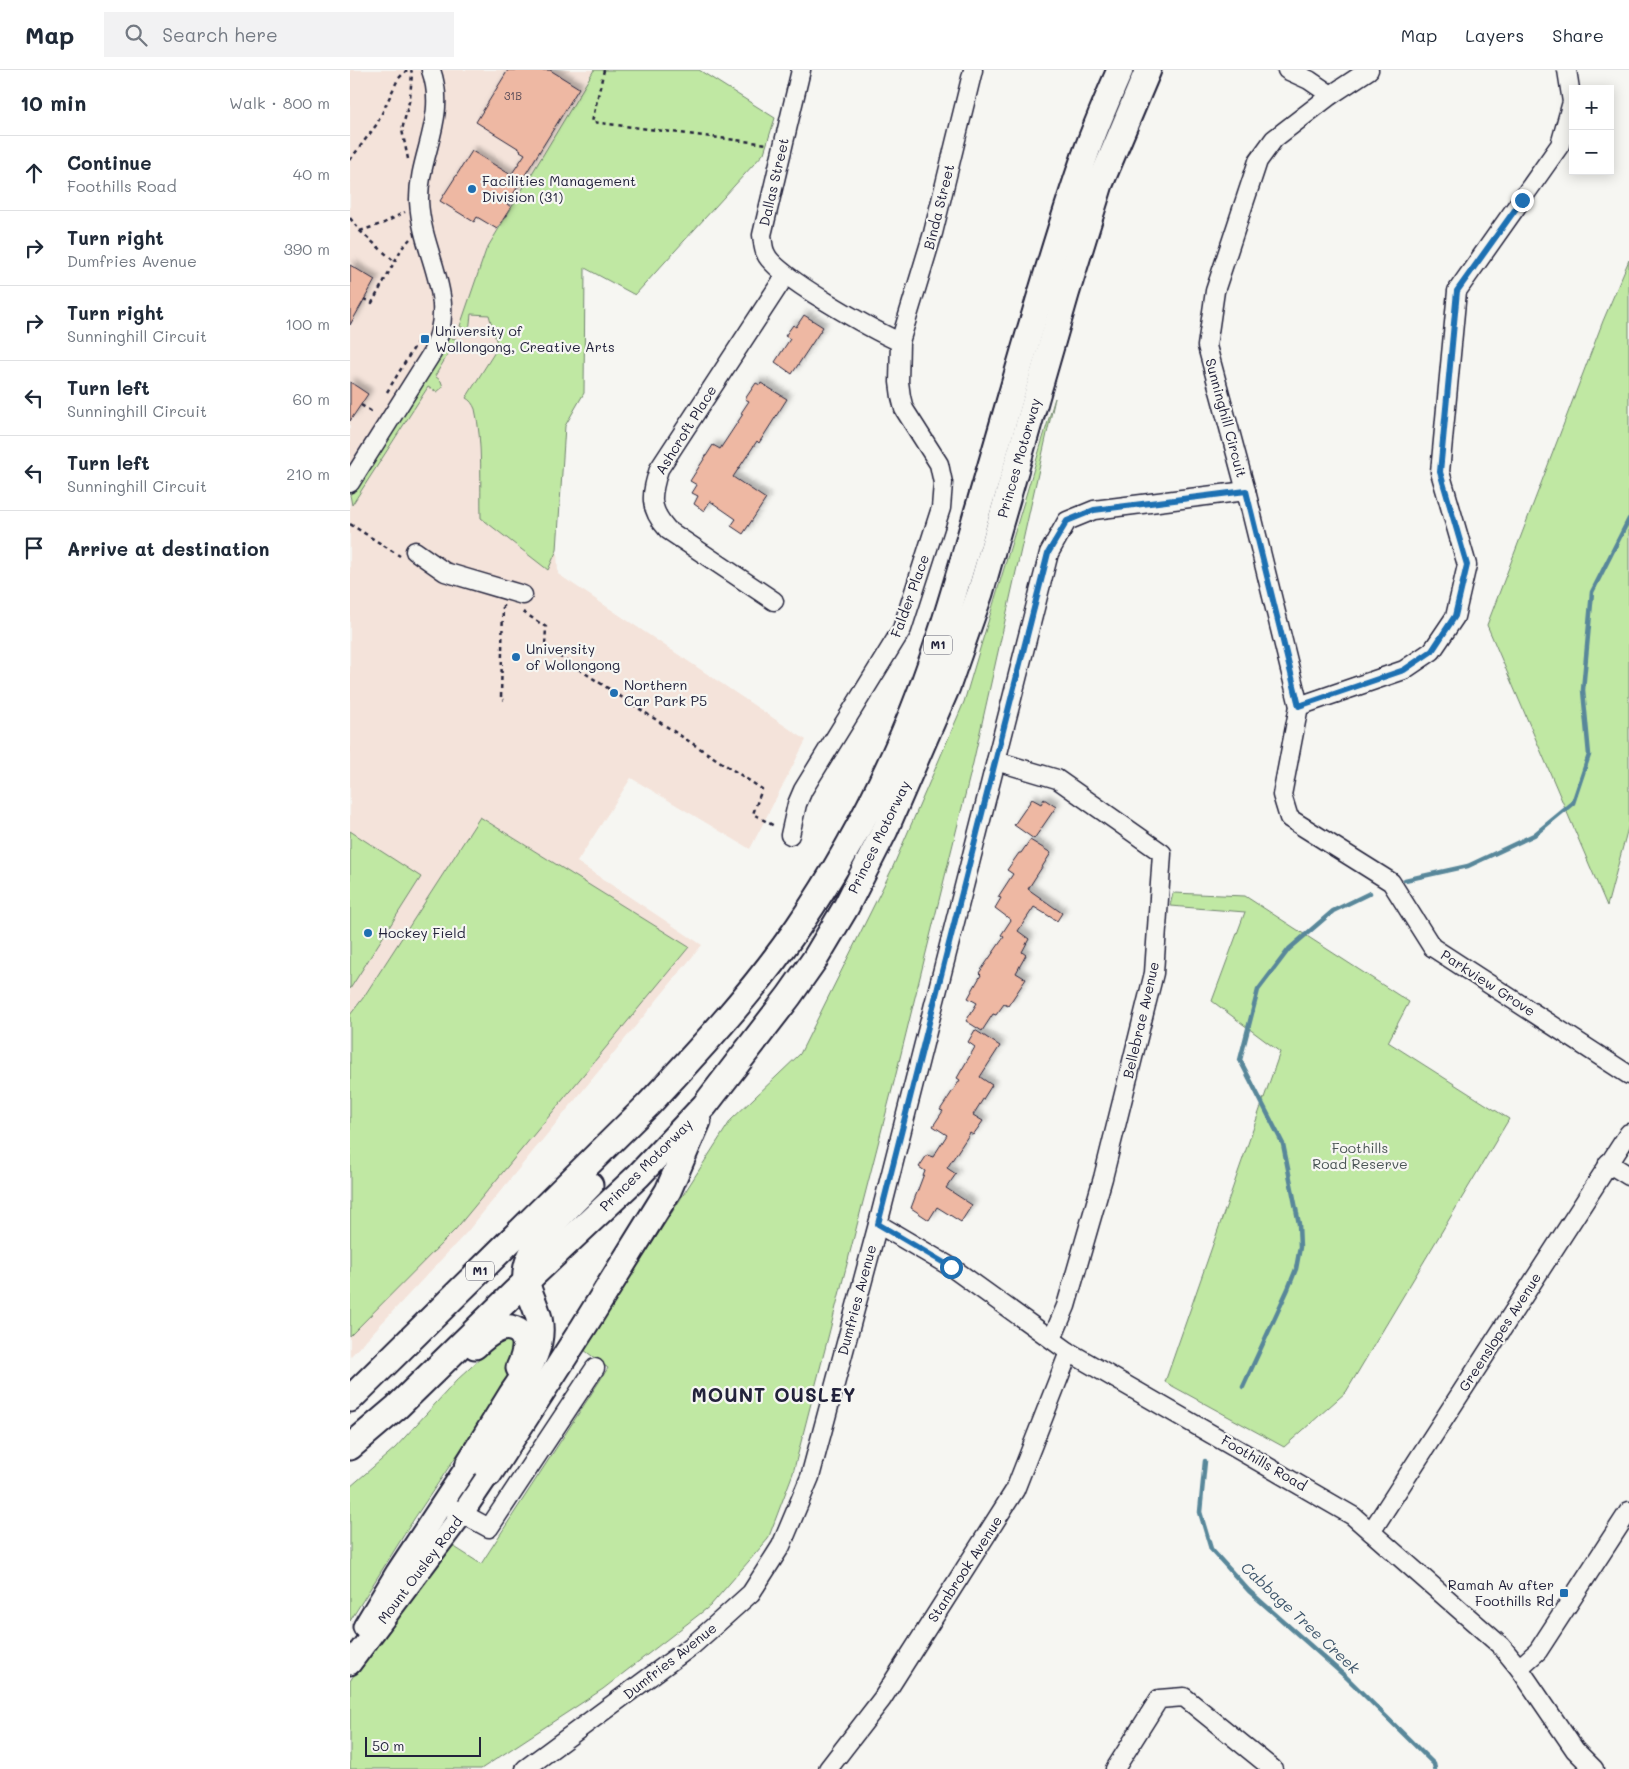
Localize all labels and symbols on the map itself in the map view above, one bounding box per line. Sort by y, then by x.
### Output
house number: 31B [504,88,522,103]
street label: Dallas Street [754,136,793,228]
street label: Binda Street [919,162,958,252]
place label: Facilities Management Division (31) [482,171,636,206]
marker: Facilities Management Division (31) [466,183,478,195]
route end [1511,189,1534,212]
place label: University of Wollongong, Creative Arts [435,321,615,356]
marker: University of Wollongong, Creative Arts [419,333,431,345]
street label: Sunninghill Circuit [1201,356,1252,480]
street label: Ashcroft Place [651,382,721,478]
street label: Princes Motorway [992,396,1045,520]
street label: Falder Place [886,552,933,640]
road number: M1 [924,636,952,654]
place label: University of Wollongong [526,639,620,674]
marker: University of Wollongong [510,651,522,663]
place label: Northern Car Park P5 [624,675,707,710]
marker: Northern Car Park P5 [608,687,620,699]
street label: Princes Motorway [843,777,914,897]
place label: Hockey Field [378,923,466,942]
marker: Hockey Field [362,927,374,939]
street label: Parkview Grove [1437,945,1539,1020]
street label: Bellebrae Avenue [1118,960,1163,1080]
street label: Princes Motorway [595,1114,696,1215]
park label: Foothills Road Reserve [1312,1138,1408,1173]
street label: Dumfries Avenue [833,1243,880,1357]
route start [940,1256,963,1279]
road number: M1 [466,1262,494,1280]
street label: Greenslopes Avenue [1454,1269,1545,1395]
district label: MOUNT OUSLEY [692,1382,857,1407]
street label: Foothills Road [1218,1430,1311,1495]
street label: Mount Ousley Road [373,1512,466,1627]
street label: Stanbrook Avenue [923,1512,1006,1626]
water label: Cabbage Tree Creek [1237,1557,1365,1678]
place label: Ramah Av after Foothills Rd [1448,1575,1554,1610]
marker: Ramah Av after Foothills Rd [1558,1587,1570,1599]
street label: Dumfries Avenue [619,1618,720,1703]
scale bar [365,1734,481,1757]

